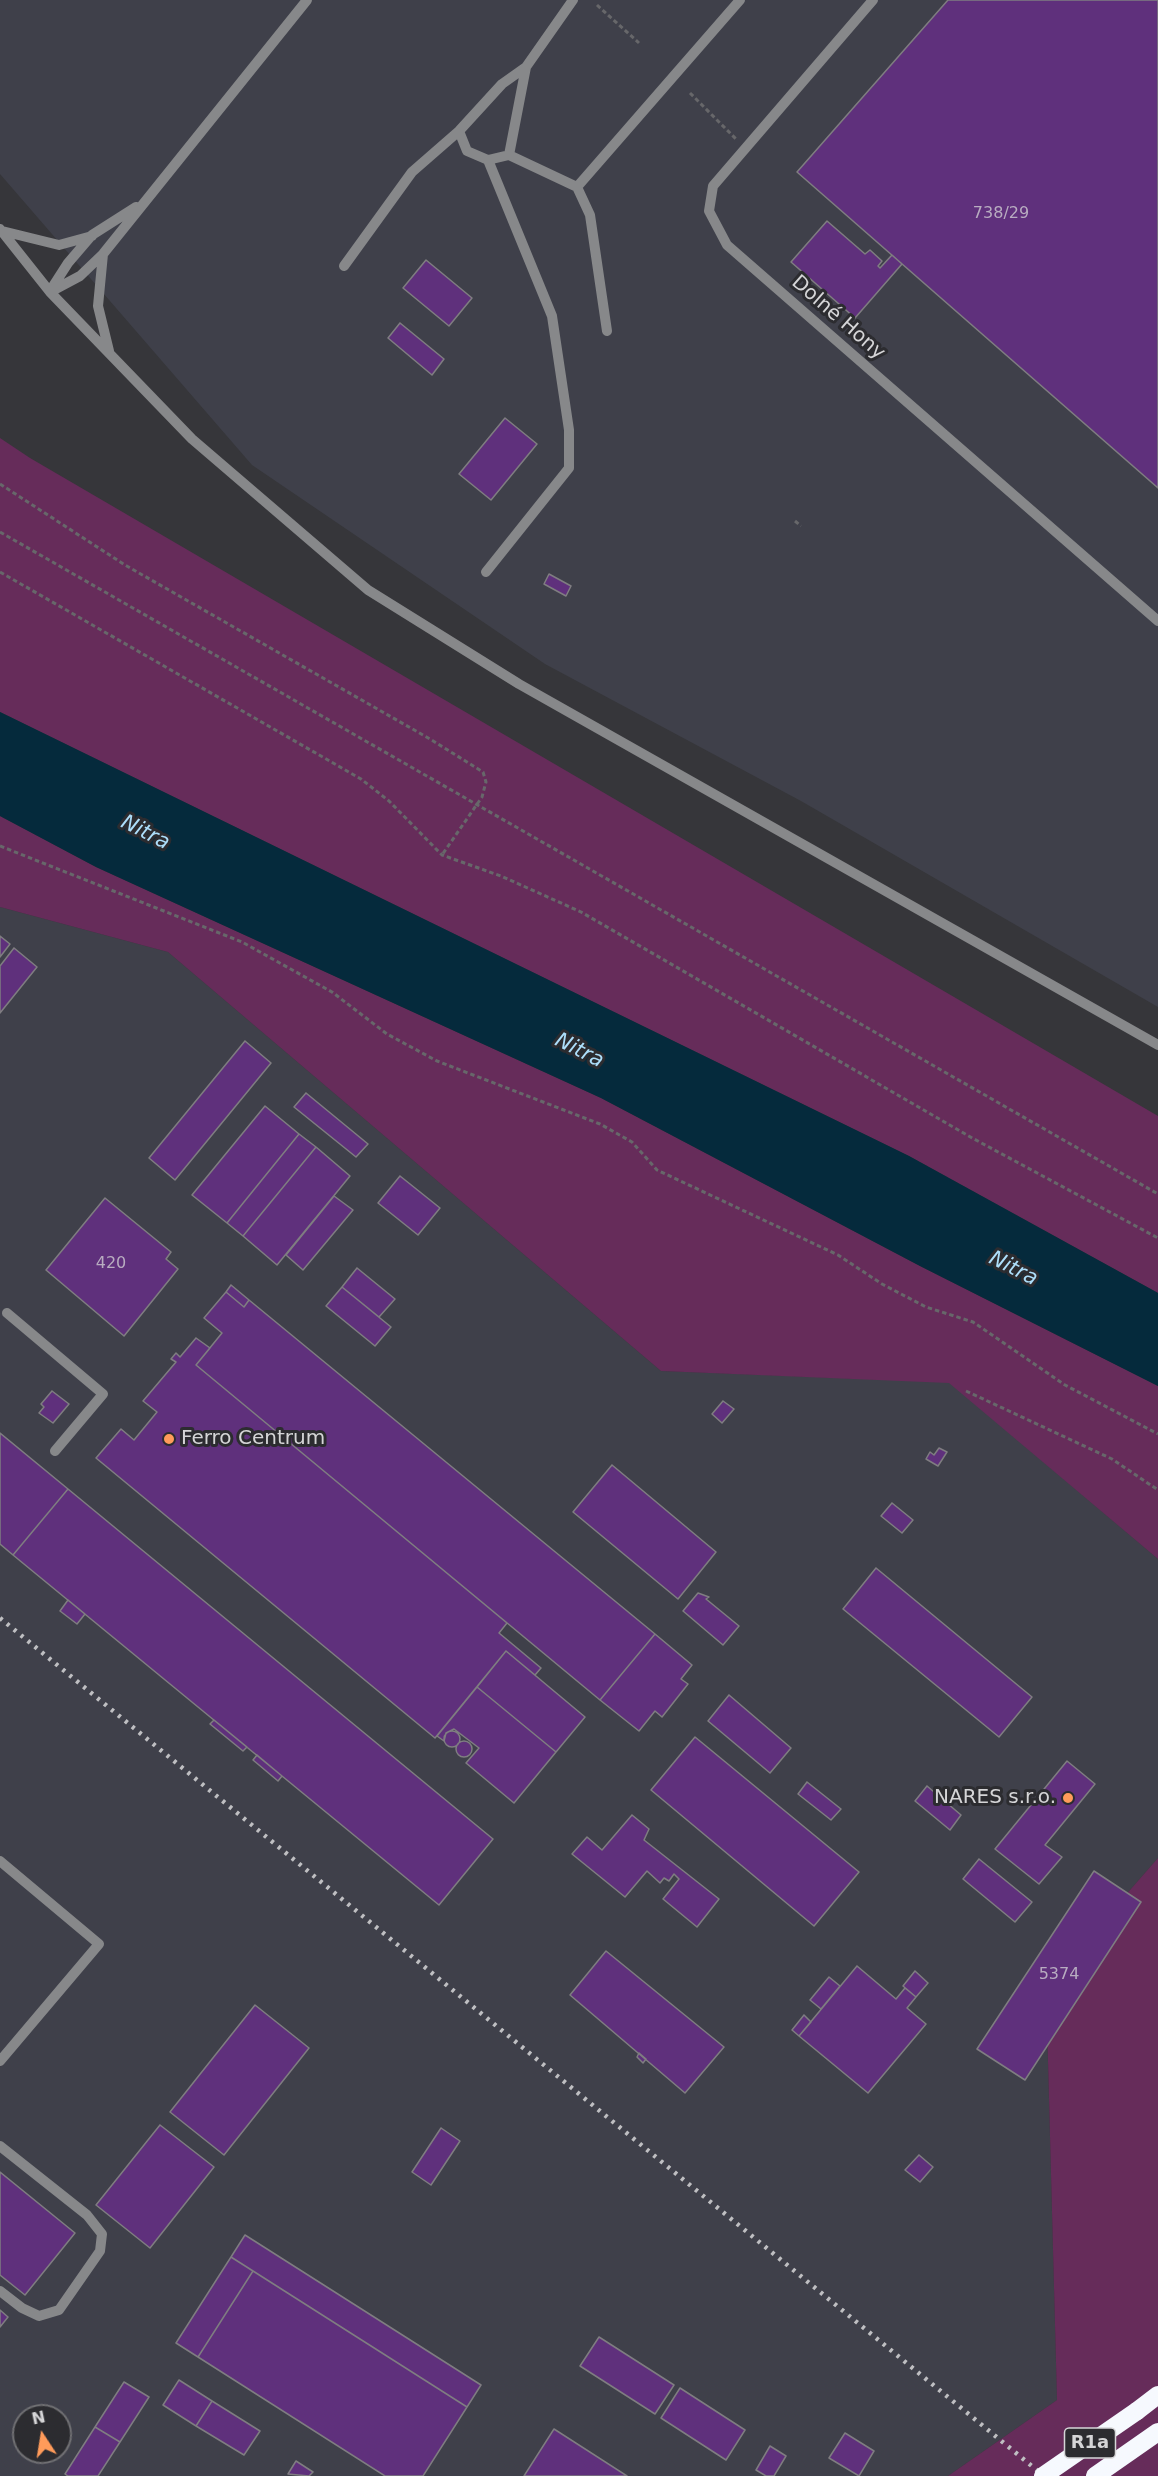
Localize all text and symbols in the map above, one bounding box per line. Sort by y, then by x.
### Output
house number: 738/29 [973,204,1029,224]
street label: Dolné Hony [786,271,890,365]
water label: Nitra [116,810,174,856]
water label: Nitra [550,1028,608,1074]
water label: Nitra [984,1246,1042,1292]
house number: 420 [96,1254,126,1274]
place label: Ferro Centrum [181,1427,325,1451]
marker: Ferro Centrum [162,1432,176,1446]
place label: NARES s.r.o. [934,1786,1056,1810]
marker: NARES s.r.o. [1061,1791,1075,1805]
house number: 5374 [1039,1965,1079,1985]
north arrow [12,2404,72,2464]
text: N [30,2407,47,2429]
road number: R1a [1064,2428,1116,2458]

